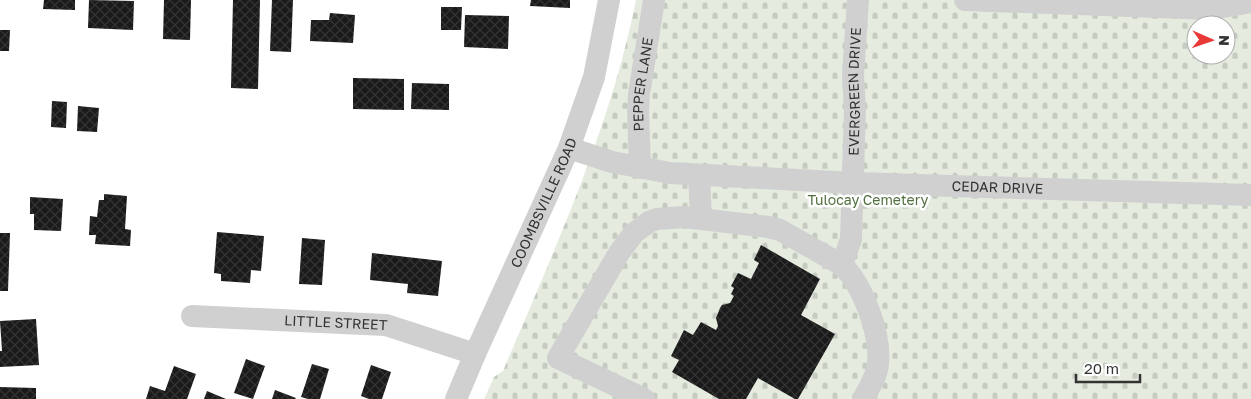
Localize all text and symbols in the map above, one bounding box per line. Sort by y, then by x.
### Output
north arrow [1186,15,1236,65]
street label: EVERGREEN DRIVE [844,27,864,156]
text: N [1216,35,1233,46]
street label: PEPPER LANE [629,36,656,132]
street label: COOMBSVILLE ROAD [506,135,580,270]
street label: CEDAR DRIVE [951,177,1044,197]
park label: Tulocay Cemetery [808,191,929,208]
street label: LITTLE STREET [284,311,388,333]
scale bar [1076,352,1140,384]
text: 20 m [1084,359,1119,377]

